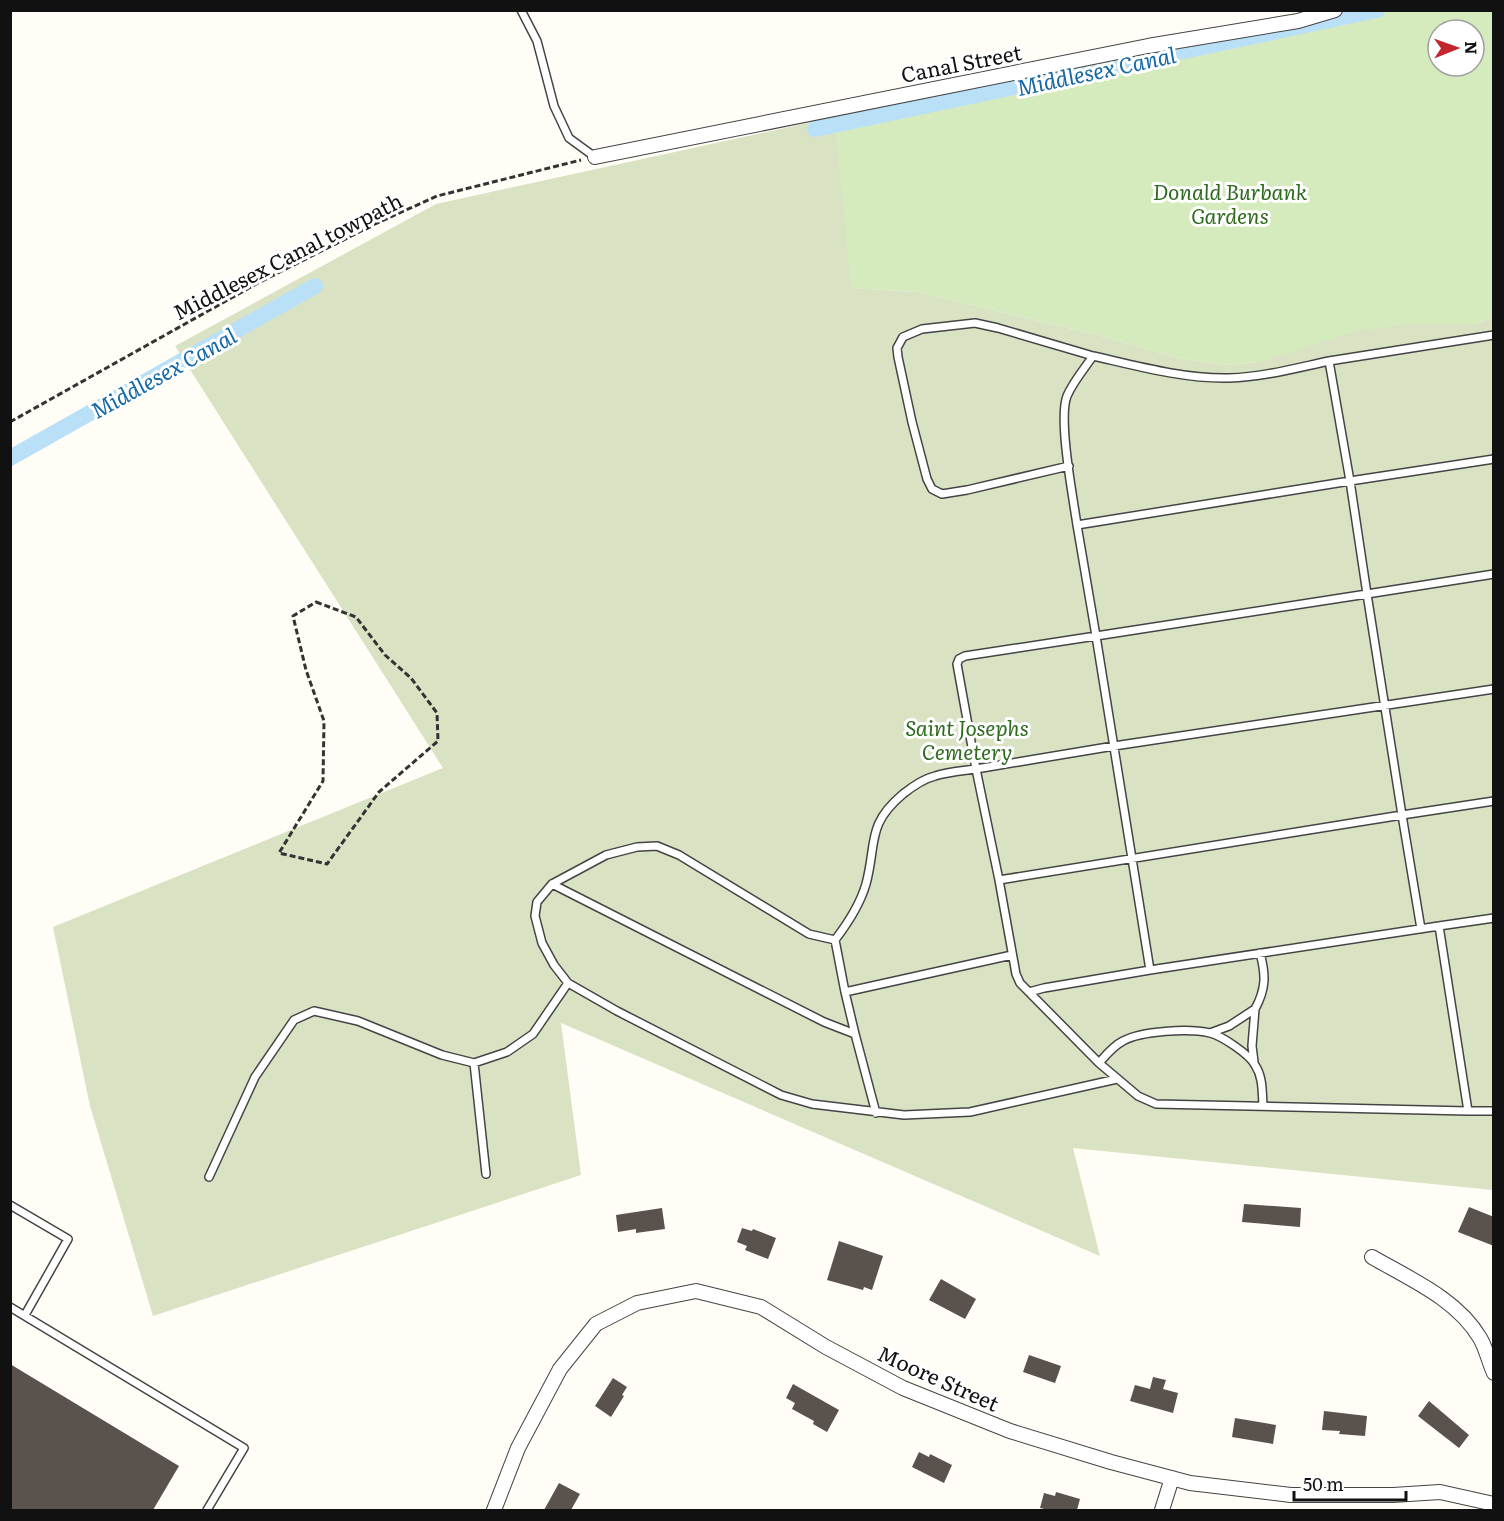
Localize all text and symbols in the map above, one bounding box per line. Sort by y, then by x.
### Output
north arrow [1426,18,1486,78]
street label: Canal Street [898,35,1024,89]
water label: Middlesex Canal [1013,37,1179,103]
text: N [1460,41,1484,55]
park label: Donald Burbank Gardens [1153,175,1308,230]
street label: Middlesex Canal towpath [167,184,407,326]
water label: Middlesex Canal [84,318,243,426]
park label: Saint Josephs Cemetery [905,711,1029,766]
street label: Moore Street [873,1336,1005,1418]
scale bar [1294,1464,1406,1502]
text: 50 m [1303,1470,1344,1497]

